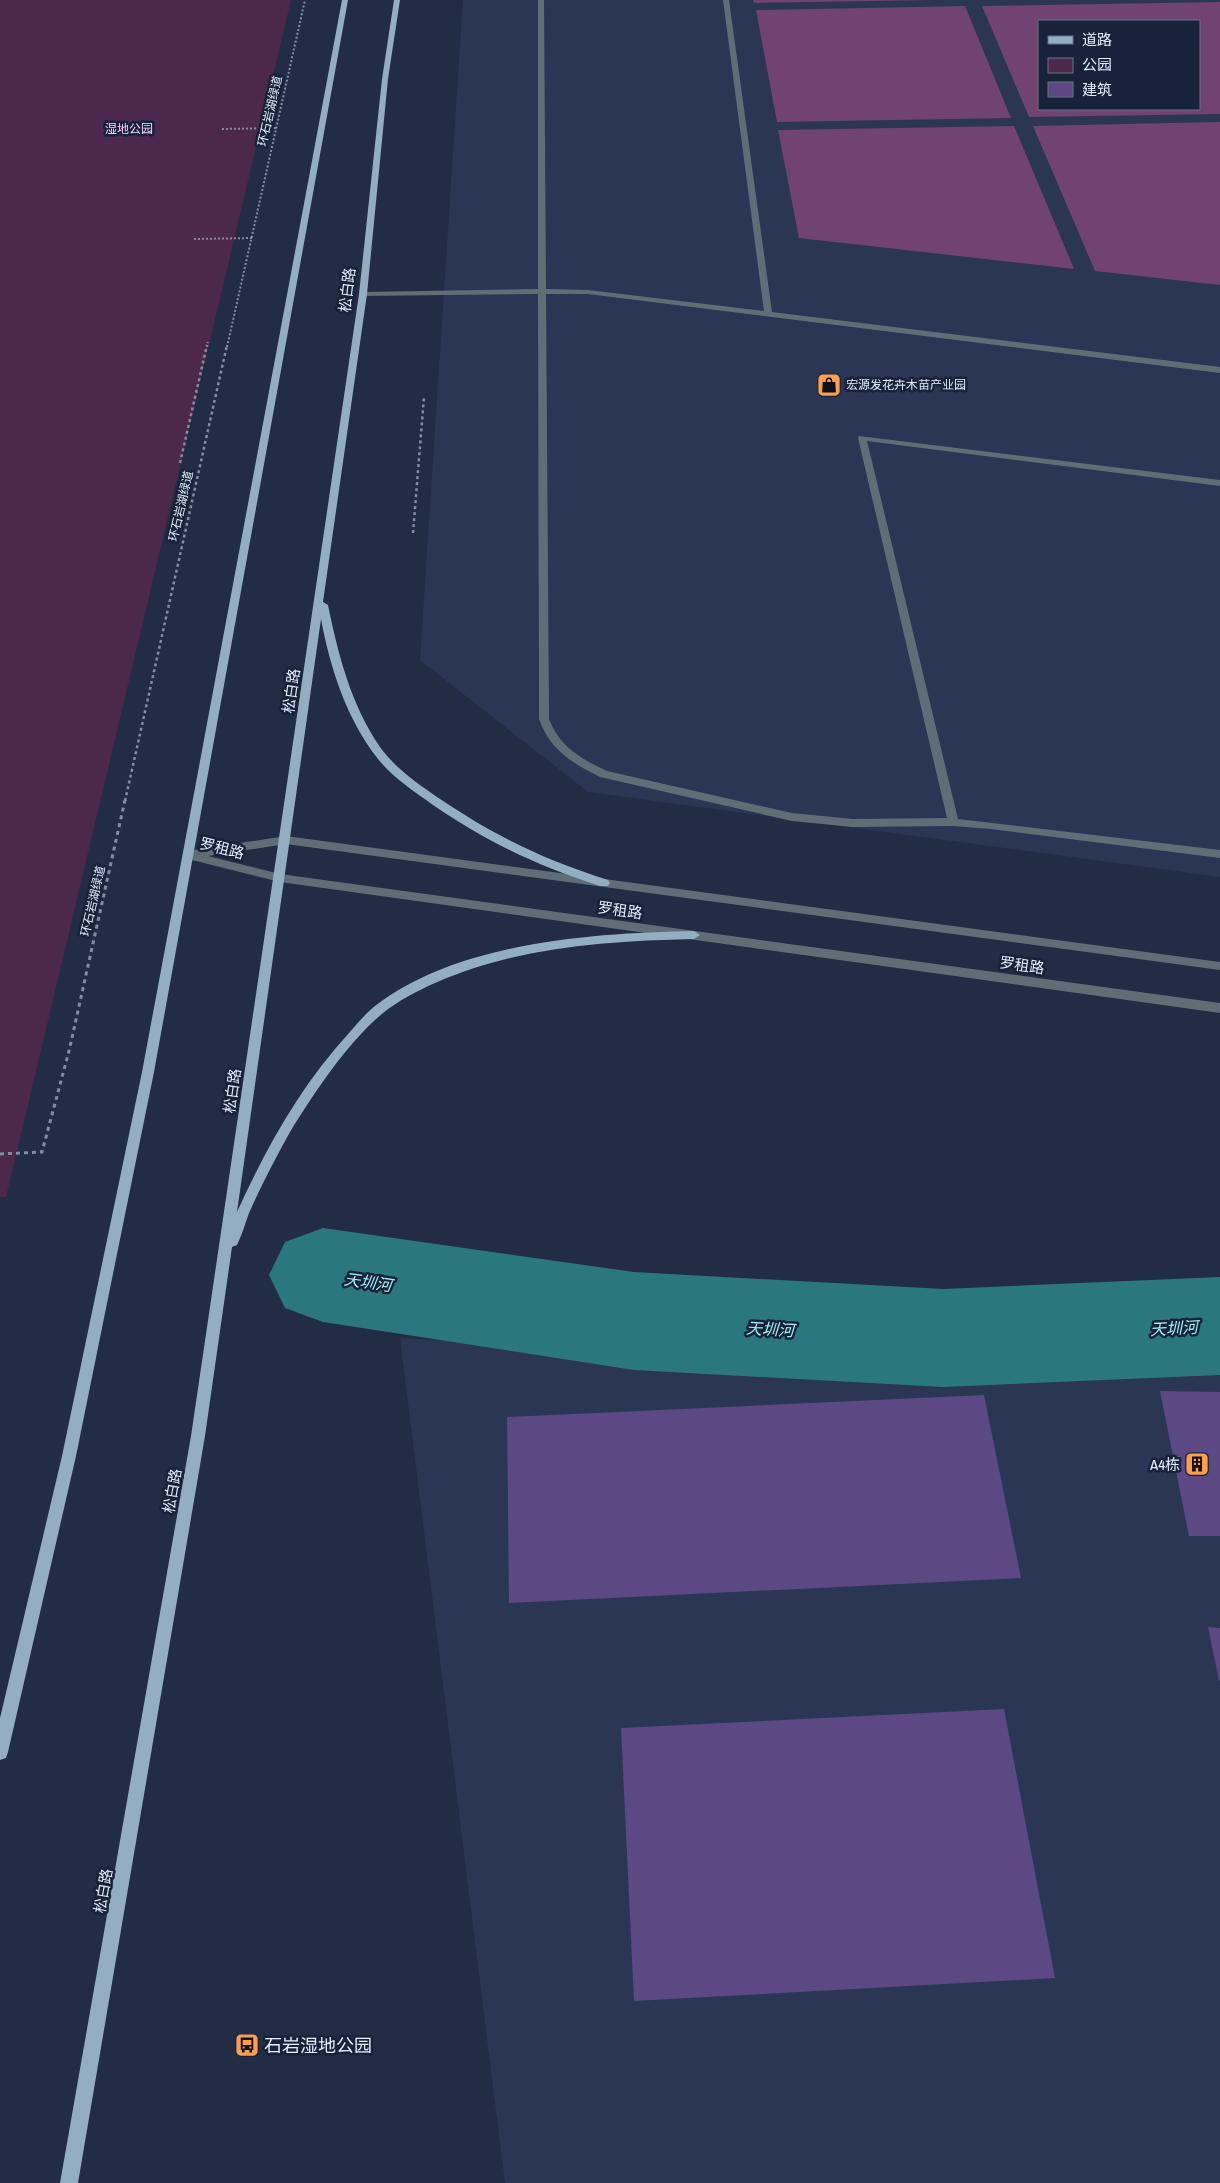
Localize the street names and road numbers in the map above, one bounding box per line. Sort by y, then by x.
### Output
street label: 环石岩湖绿道 [254,74,286,148]
street label: 松白路 [334,266,360,314]
street label: 环石岩湖绿道 [165,469,197,543]
street label: 松白路 [277,667,305,715]
street label: 罗租路 [198,832,246,864]
street label: 环石岩湖绿道 [77,864,109,938]
street label: 罗租路 [596,896,644,924]
street label: 罗租路 [998,951,1046,979]
street label: 松白路 [218,1067,246,1115]
street label: 松白路 [158,1467,186,1515]
street label: 松白路 [89,1867,117,1915]

